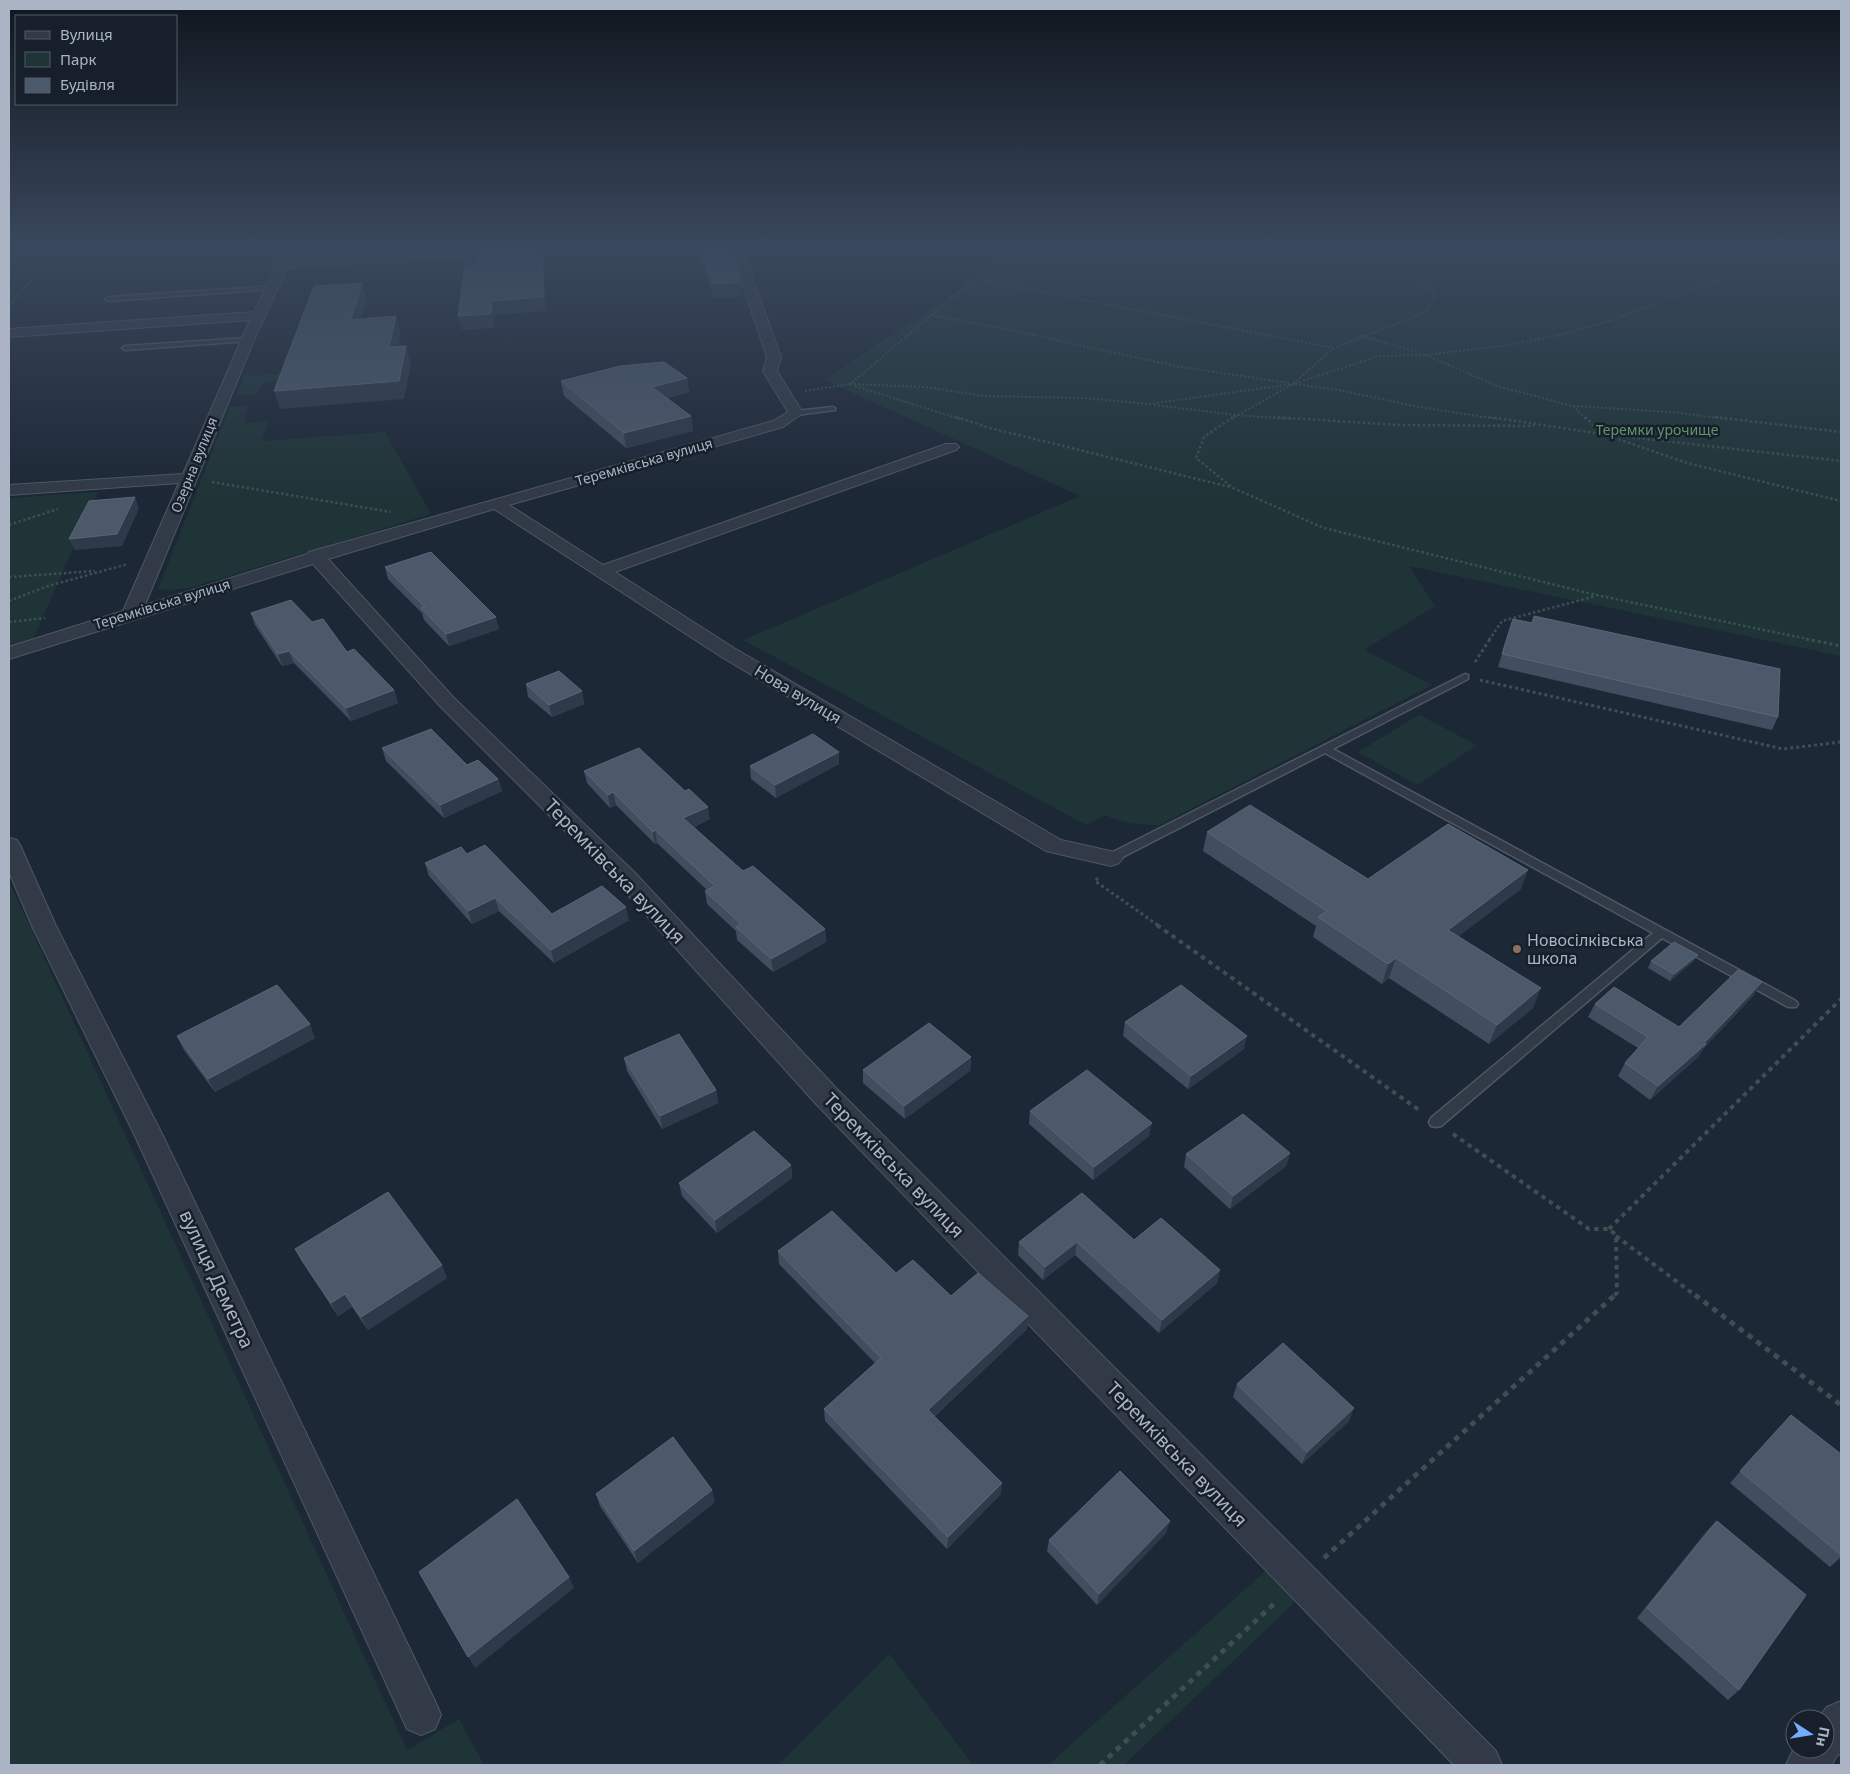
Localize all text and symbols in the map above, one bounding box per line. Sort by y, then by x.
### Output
legend [15,15,178,105]
text: Вулиця [60,24,113,44]
text: Парк [60,49,96,69]
text: Будівля [60,74,115,94]
street label: Озерна вулиця [166,414,221,515]
park label: Теремки урочище [1596,420,1719,439]
street label: Теремківська вулиця [573,433,715,490]
street label: Теремківська вулиця [91,574,232,633]
street label: Нова вулиця [750,659,846,729]
street label: Теремківська вулиця [539,793,691,949]
place label: Новосілківська школа [1527,929,1644,969]
marker: Новосілківська школа [1511,943,1523,955]
street label: Теремківська вулиця [818,1087,970,1243]
street label: вулиця Деметра [174,1206,260,1352]
street label: Теремківська вулиця [1101,1376,1253,1532]
north arrow [1785,1709,1835,1759]
text: Пн [1812,1725,1835,1748]

